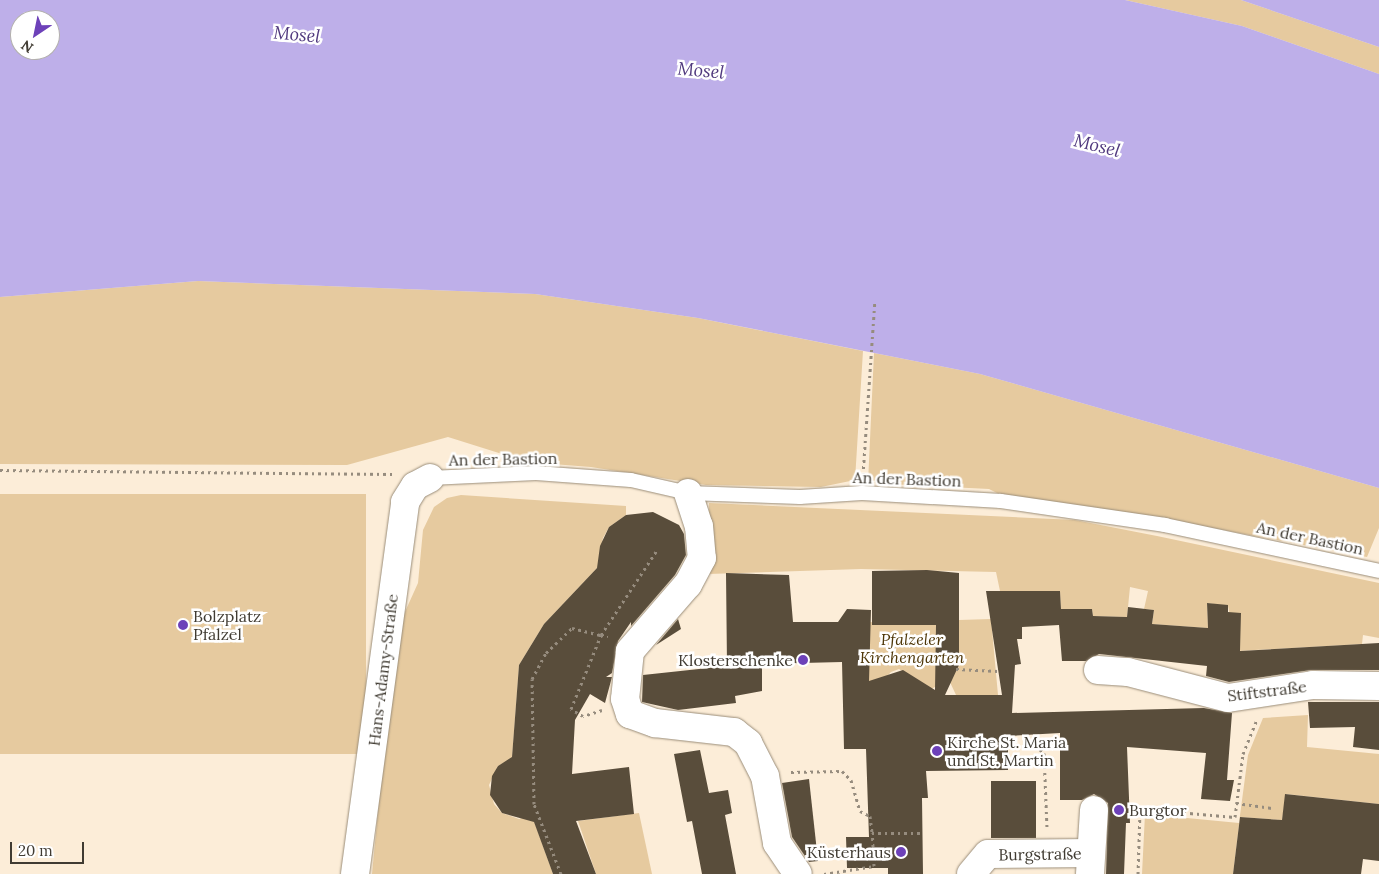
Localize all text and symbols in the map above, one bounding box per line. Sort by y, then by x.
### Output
north arrow [10,10,60,60]
water label: Mosel [273,22,321,48]
text: N [18,36,37,57]
water label: Mosel [677,58,725,84]
water label: Mosel [1072,130,1122,162]
street label: An der Bastion [448,448,558,470]
street label: An der Bastion [852,468,962,490]
street label: An der Bastion [1255,517,1365,559]
street label: Hans-Adamy-Straße [364,593,402,747]
place label: Bolzplatz Pfalzel [193,606,261,644]
marker: Bolzplatz Pfalzel [177,619,189,631]
park label: Pfalzeler Kirchengarten [860,629,964,667]
place label: Klosterschenke [678,650,793,670]
marker: Klosterschenke [797,654,809,666]
street label: Stiftstraße [1226,677,1308,705]
place label: Kirche St. Maria und St. Martin [947,732,1066,770]
marker: Kirche St. Maria und St. Martin [931,745,943,757]
place label: Burgtor [1129,800,1187,820]
marker: Burgtor [1113,804,1125,816]
scale bar [12,832,86,864]
text: 20 m [18,841,53,860]
place label: Küsterhaus [807,842,891,862]
street label: Burgstraße [998,844,1082,864]
marker: Küsterhaus [895,846,907,858]

